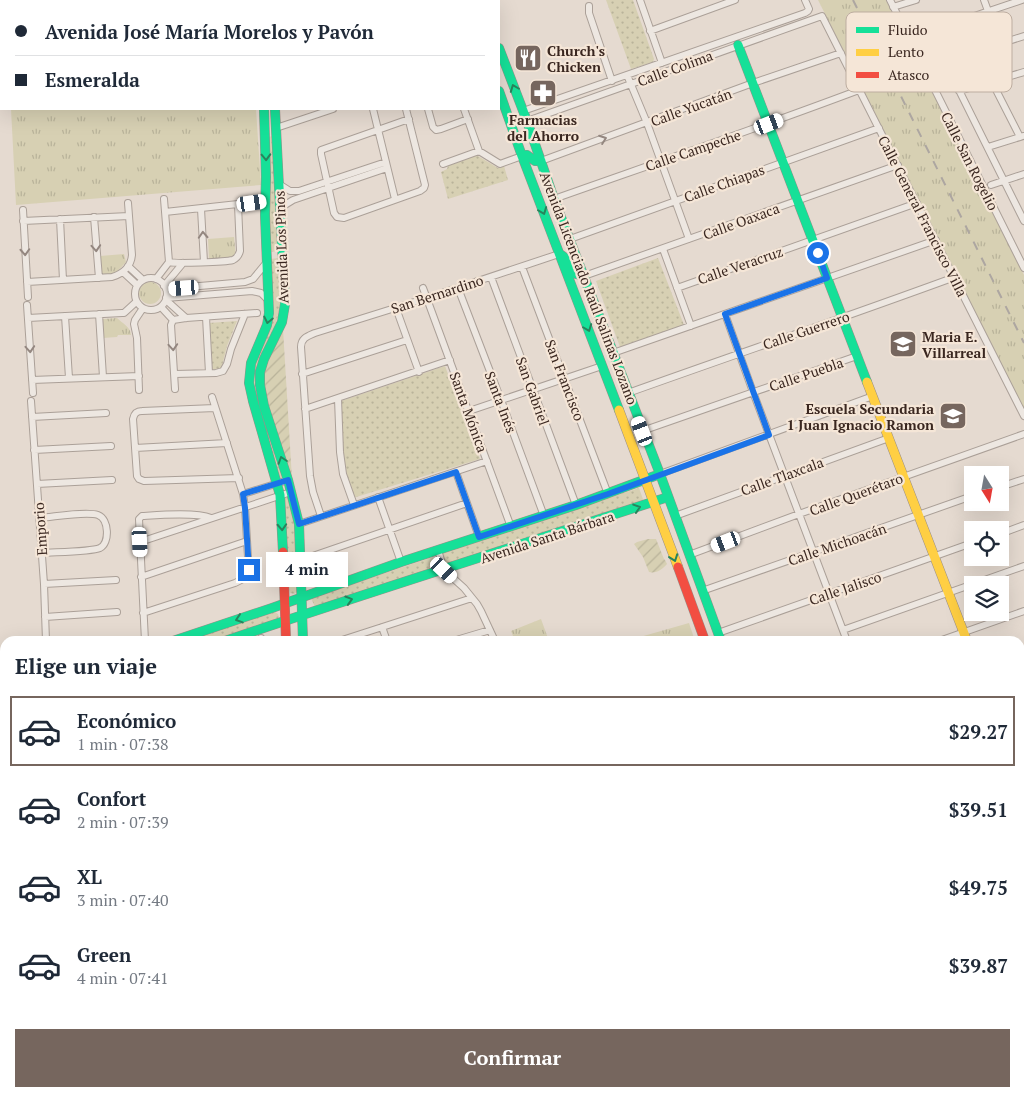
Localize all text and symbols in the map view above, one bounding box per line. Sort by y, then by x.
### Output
legend [846,12,1012,92]
text: Avenida José María Morelos y Pavón [45,19,374,44]
text: Fluido [888,20,928,39]
place label: Church's Chicken [547,41,605,76]
text: Lento [888,42,924,61]
restaurant icon: Church's Chicken [513,43,543,73]
street label: Calle Colima [635,46,715,90]
text: Atasco [888,65,929,84]
text: Esmeralda [45,67,140,92]
pharmacy icon: Farmacias del Ahorro [528,78,558,108]
street label: Calle Yucatán [648,83,735,130]
one-way arrow [510,84,520,92]
street label: Calle San Rogelio [937,108,1003,214]
place label: Farmacias del Ahorro [507,110,579,145]
car [752,112,785,136]
street label: Calle Campeche [643,125,743,175]
street label: Calle General Francisco Villa [874,132,972,300]
one-way arrow [598,135,607,145]
one-way arrow [260,154,271,162]
street label: Calle Chiapas [681,160,767,206]
street label: Avenida Licenciado Raúl Salinas Lozano [536,169,642,407]
street label: Avenida Los Pinos [270,190,292,304]
car [236,193,267,213]
street label: Calle Oaxaca [700,198,782,244]
one-way arrow [537,206,547,215]
one-way arrow [197,231,208,239]
street label: Calle Veracruz [695,241,785,288]
route start [807,242,829,264]
one-way arrow [91,244,102,252]
one-way arrow [20,248,31,256]
street label: San Bernardino [388,270,486,318]
car [168,279,199,297]
street label: Calle Guerrero [760,306,852,354]
one-way arrow [263,315,274,324]
one-way arrow [582,323,592,331]
place label: Maria E. Villarreal [922,327,986,362]
school or university icon: Maria E. Villarreal [888,329,918,359]
street label: San Francisco [541,337,589,424]
one-way arrow [167,343,178,351]
one-way arrow [25,345,36,353]
street label: Calle Puebla [766,352,846,396]
street label: San Gabriel [512,354,554,428]
street label: Santa Inés [481,368,521,436]
street label: Santa Mónica [446,369,492,455]
place label: Escuela Secundaria 1 Juan Ignacio Ramon [787,399,934,434]
school or university icon: Escuela Secundaria 1 Juan Ignacio Ramon [938,401,968,431]
car [629,414,654,448]
street label: Calle Tlaxcala [738,452,826,500]
one-way arrow [277,457,287,465]
north arrow [964,466,1009,511]
map controls [964,466,1009,621]
street label: Calle Querétaro [807,468,906,520]
street label: Emporio [29,502,51,556]
one-way arrow [632,504,640,514]
street label: Avenida Santa Bárbara [477,506,617,568]
street label: Calle Michoacán [785,518,889,570]
button: locate [964,521,1009,566]
one-way arrow [277,523,288,531]
car [131,527,148,557]
car [709,530,742,554]
callout: 4 min [266,552,349,588]
car [427,554,460,586]
one-way arrow [668,554,678,562]
text: 4 min [285,558,329,580]
route end [238,559,260,581]
street label: Calle Jalisco [806,567,884,609]
button: layers [964,576,1009,621]
one-way arrow [344,596,352,606]
one-way arrow [235,613,244,623]
text: Elige un viaje [15,651,157,680]
text: Económico [77,708,176,733]
icon: car [17,709,62,754]
text: $29.27 [949,719,1008,744]
text: 1 min · 07:38 [77,733,169,755]
text: Confort [77,786,146,811]
icon: car [17,787,62,832]
text: $39.51 [949,797,1008,822]
text: 2 min · 07:39 [77,811,169,833]
text: XL [77,864,102,889]
icon: car [17,865,62,910]
text: $49.75 [949,875,1008,900]
text: 3 min · 07:40 [77,889,169,911]
text: Green [77,942,131,967]
icon: car [17,943,62,988]
text: $39.87 [949,953,1008,978]
text: 4 min · 07:41 [77,967,169,989]
button: Confirmar [15,1029,1010,1087]

